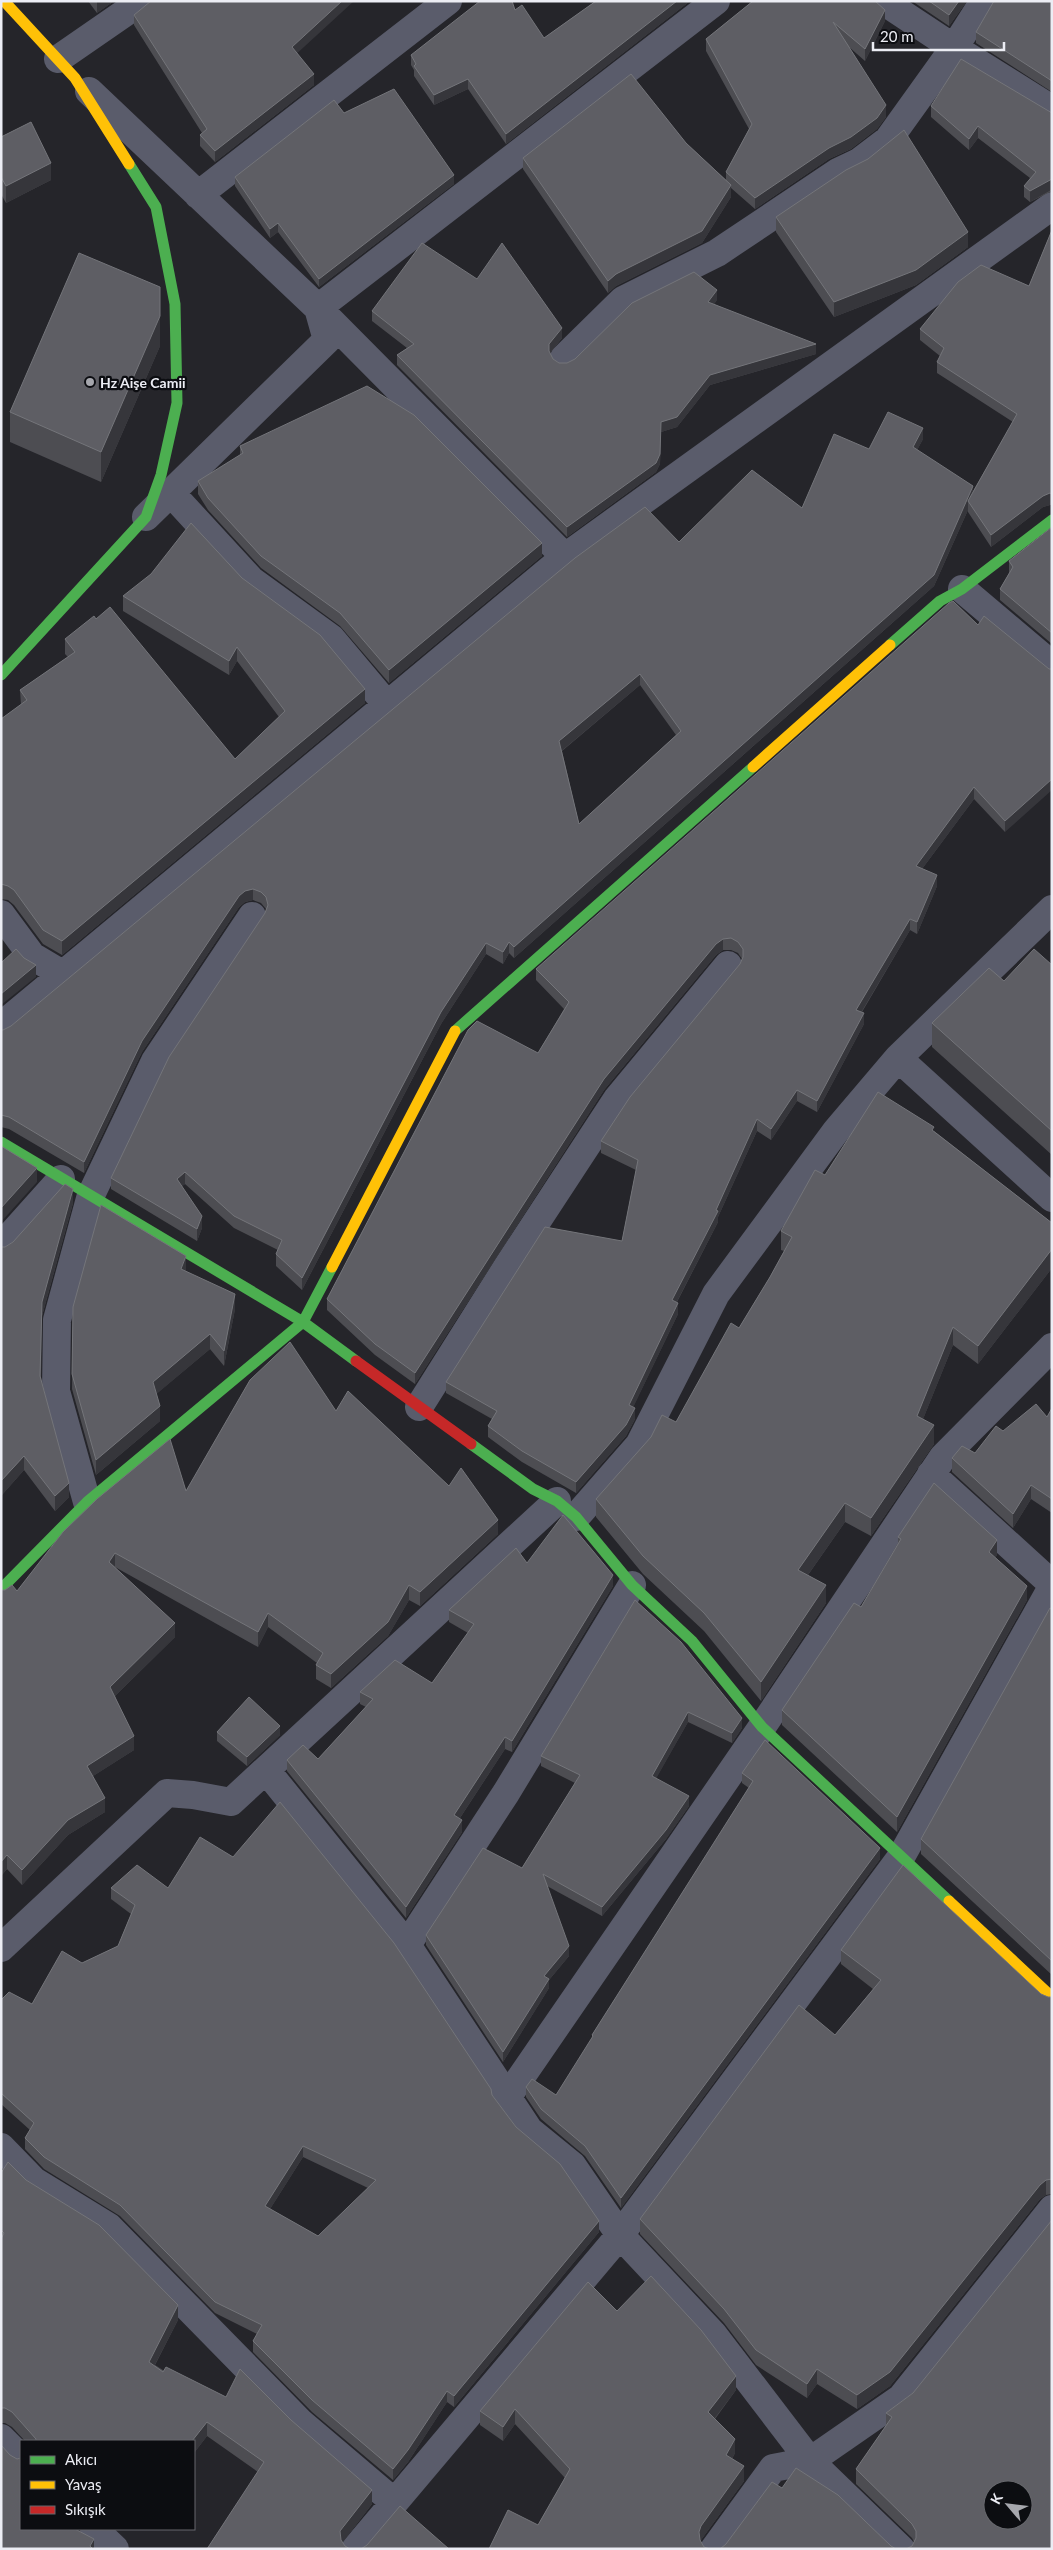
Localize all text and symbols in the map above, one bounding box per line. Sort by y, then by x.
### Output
scale bar [873,20,1004,52]
text: 20 m [880,27,914,45]
place label: Hz Aişe Camii [100,374,186,391]
marker: Hz Aişe Camii [84,376,96,388]
legend [20,2440,195,2530]
text: Akıcı [65,2450,97,2468]
text: Yavaş [65,2475,102,2493]
north arrow [983,2480,1033,2530]
text: K [986,2490,1006,2507]
text: Sıkışık [65,2500,106,2518]

